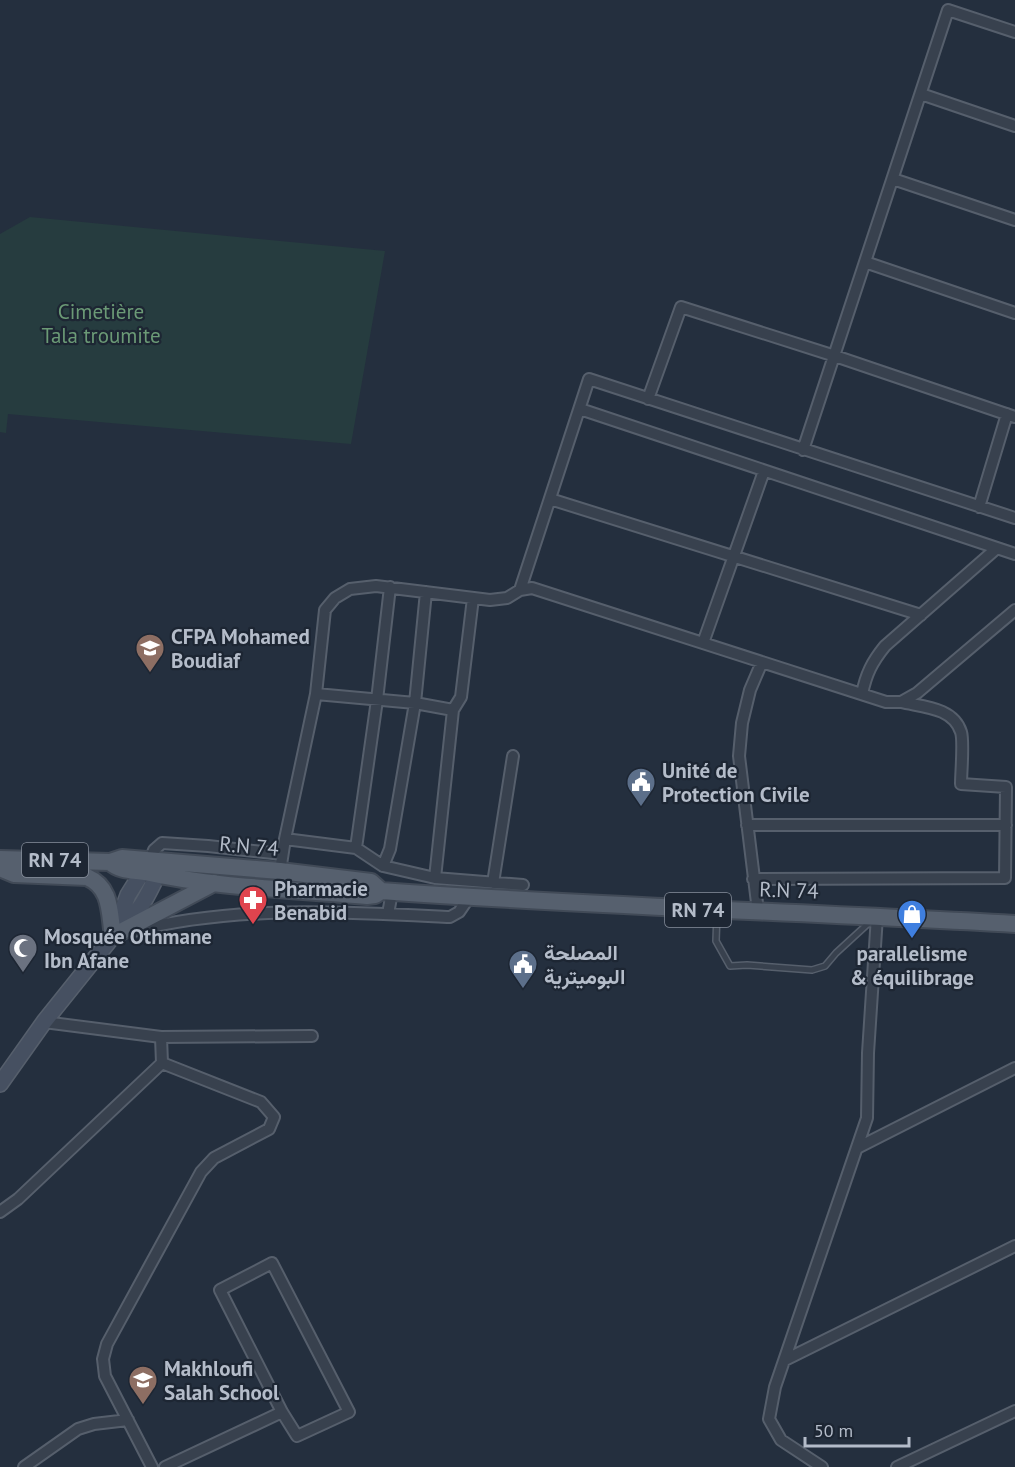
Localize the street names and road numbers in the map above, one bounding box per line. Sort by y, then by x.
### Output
street label: R.N 74 [218,830,280,862]
road number: RN 74 [22,843,88,877]
street label: R.N 74 [759,875,819,905]
road number: RN 74 [665,893,731,927]

